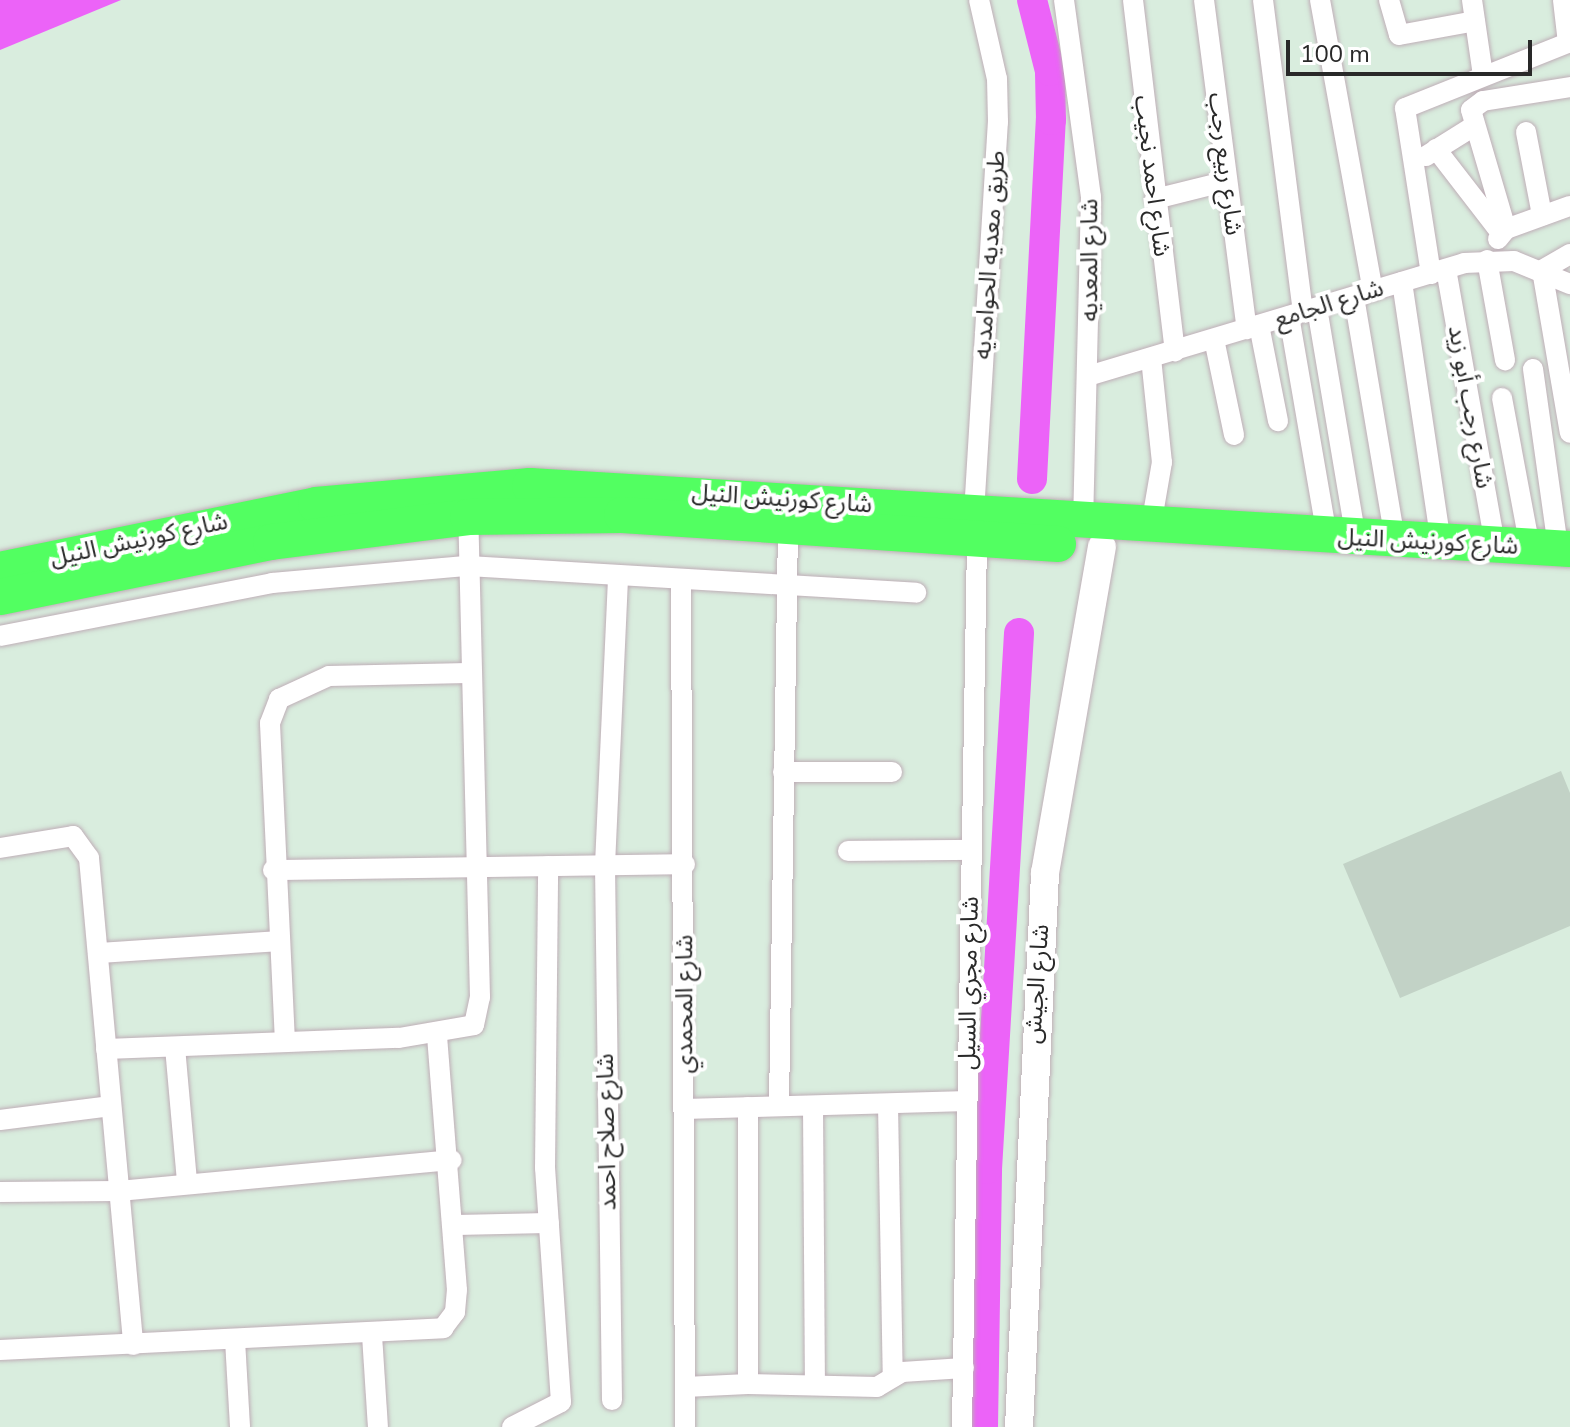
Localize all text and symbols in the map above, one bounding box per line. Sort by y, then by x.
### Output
scale bar [1290,24,1536,74]
text: 100 m [1300,38,1370,70]
street label: شارع ربيع رجب [1202,91,1248,237]
street label: شارع احمد نجيب [1128,94,1176,258]
street label: طريق معديه الحوامديه [968,150,1012,360]
street label: شارع المعديه [1076,199,1104,321]
street label: شارع الجامع [1271,274,1387,334]
street label: شارع رجب أبو زيد [1441,323,1499,491]
street label: شارع كورنيش النيل [691,478,873,520]
street label: شارع كورنيش النيل [48,507,230,573]
street label: شارع كورنيش النيل [1337,523,1519,561]
street label: شارع مجري السيل [953,896,985,1070]
street label: شارع الجيش [1018,923,1056,1045]
street label: شارع المحمدي [671,935,699,1073]
street label: شارع صلاح احمد [591,1053,623,1211]

